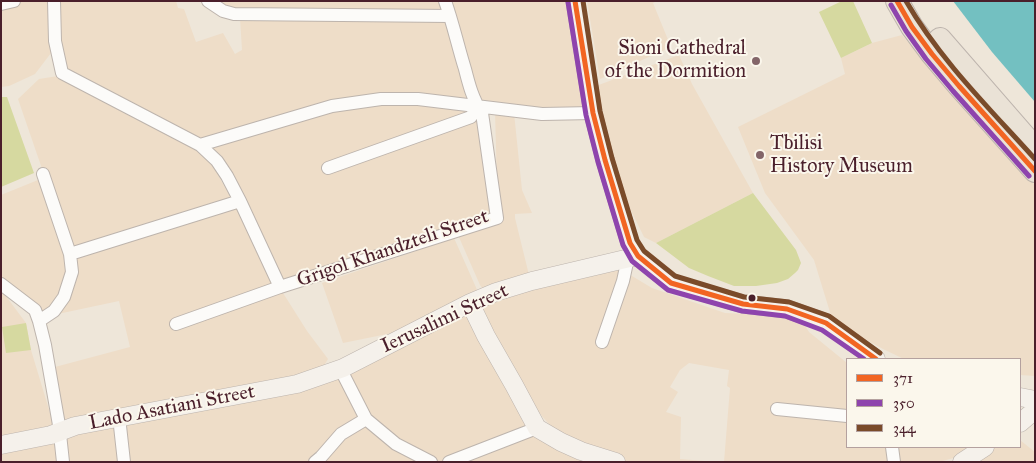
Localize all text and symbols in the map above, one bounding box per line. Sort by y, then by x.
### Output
place label: Sioni Cathedral of the Dormition [605,37,746,84]
marker: Sioni Cathedral of the Dormition [750,55,762,67]
place label: Tbilisi History Museum [770,132,913,179]
marker: Tbilisi History Museum [754,149,766,161]
street label: Grigol Khandzteli Street [294,205,492,293]
street label: Ierusalimi Street [378,279,512,359]
unlabelled marker [747,293,757,303]
legend [846,358,1021,448]
text: 371 [893,369,913,387]
street label: Lado Asatiani Street [87,380,257,436]
text: 350 [893,394,915,412]
text: 344 [893,419,916,437]

